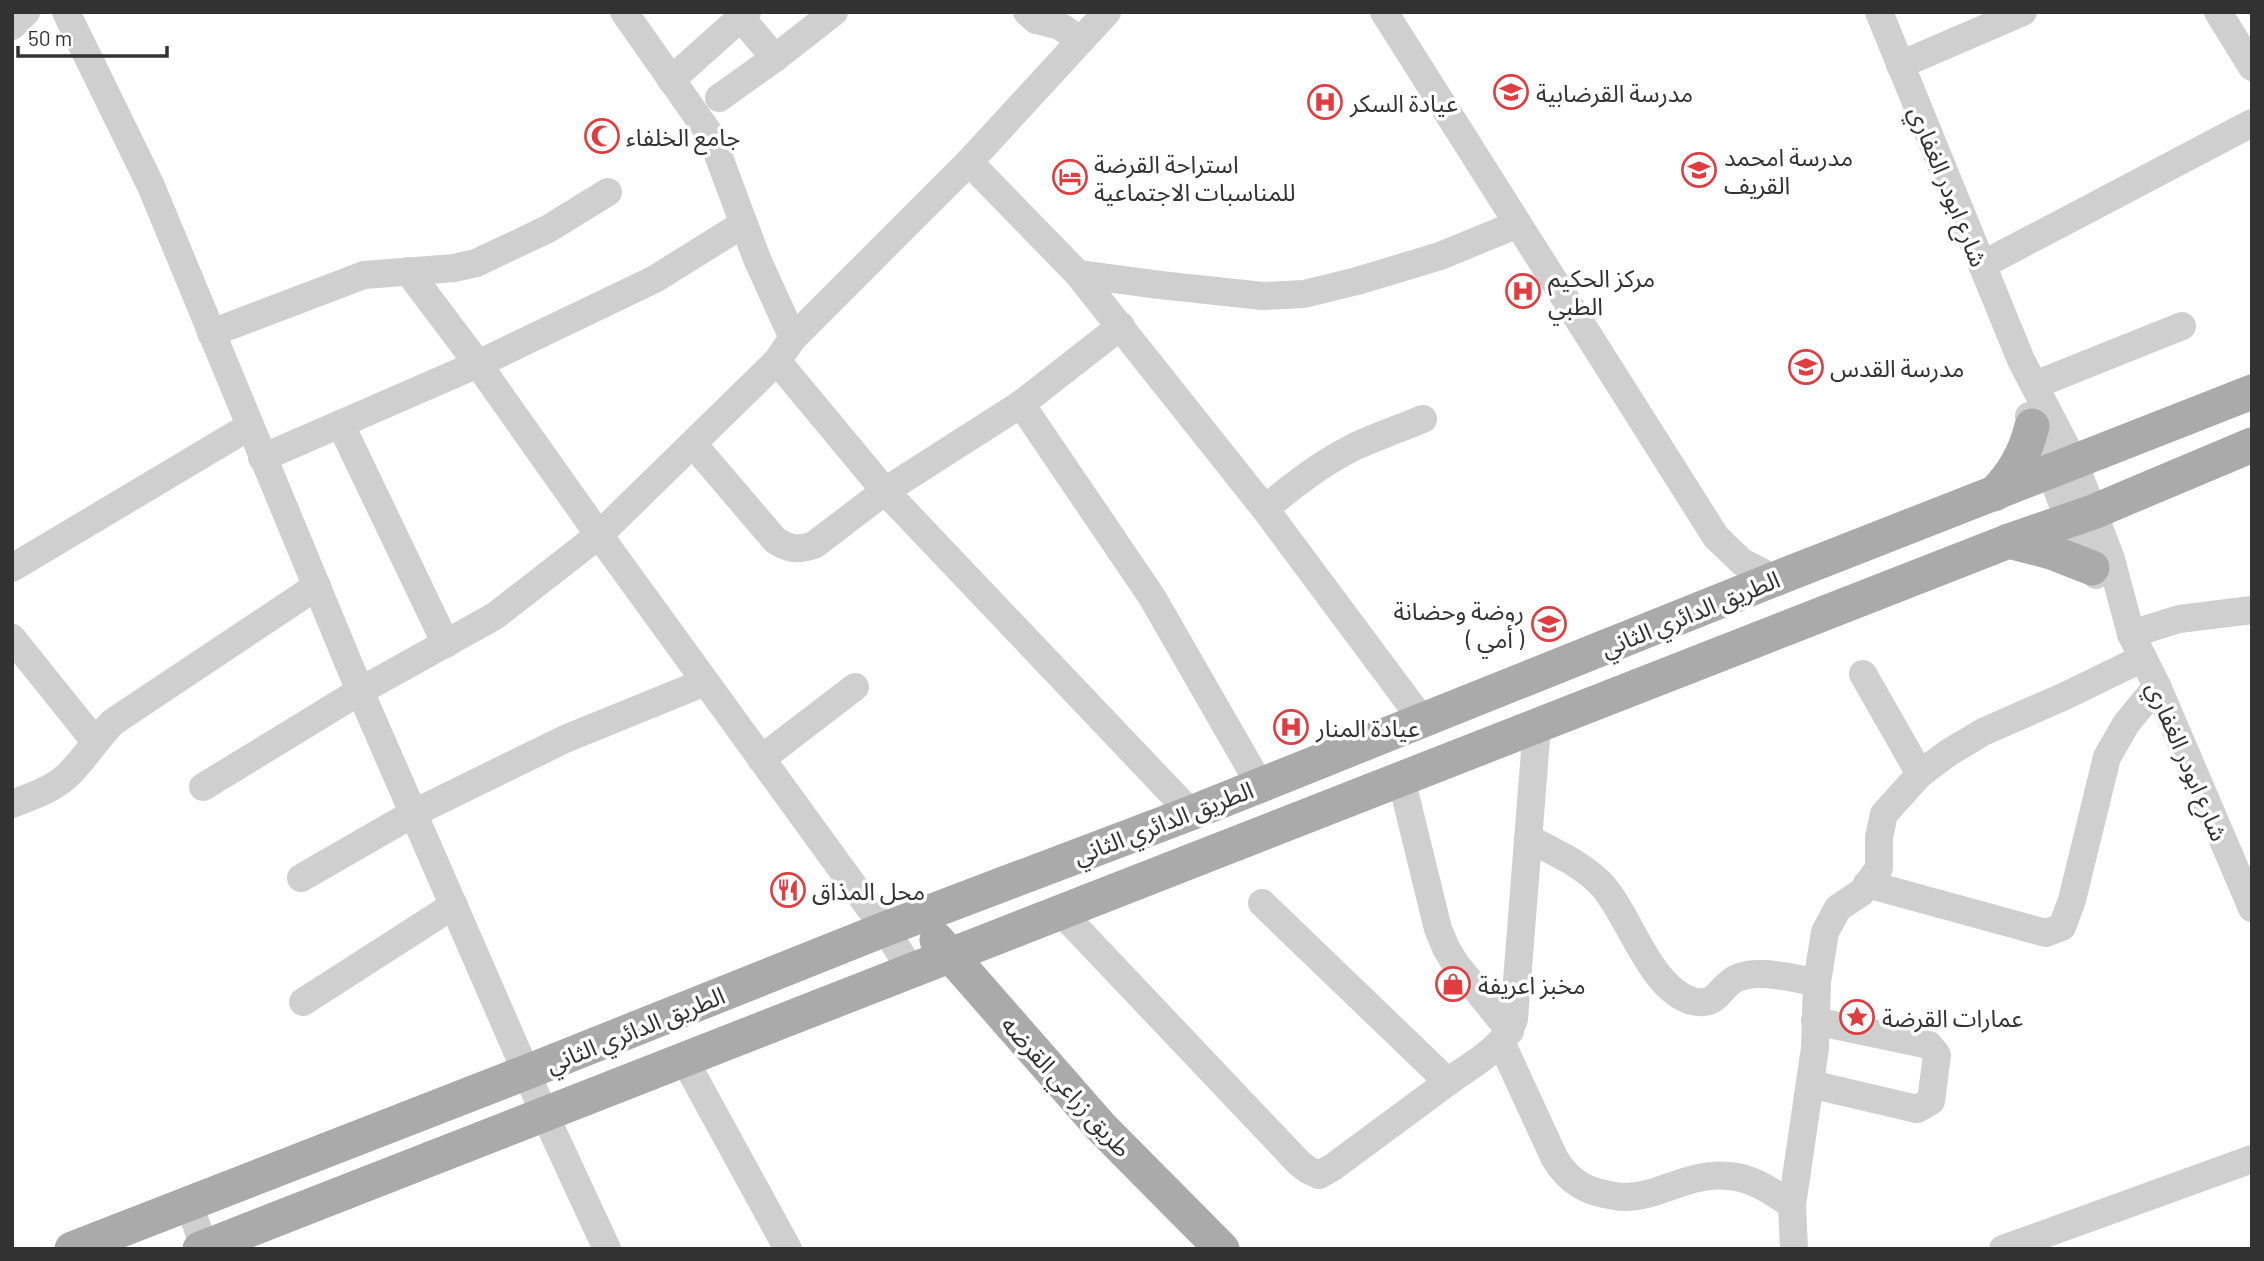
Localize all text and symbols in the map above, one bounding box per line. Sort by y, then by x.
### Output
scale bar [18,14,166,58]
text: 50 m [28,25,72,50]
school or university icon: مدرسة القرضابية [1492,73,1530,111]
place label: مدرسة القرضابية [1536,78,1693,108]
hospital icon: عيادة السكر [1306,83,1344,121]
place label: عيادة السكر [1349,88,1458,118]
street label: شارع ابودر الغفاري [1898,102,1994,273]
mosque icon: جامع الخلفاء [583,117,621,155]
place label: جامع الخلفاء [626,122,740,155]
place label: مدرسة امحمد القريف [1724,142,1853,200]
place label: استراحة القرضة للمناسبات الاجتماعية [1094,149,1296,206]
school or university icon: مدرسة امحمد القريف [1680,151,1718,189]
hotel icon: استراحة القرضة للمناسبات الاجتماعية [1051,158,1089,196]
place label: مركز الحكيم الطبي [1548,263,1655,325]
hospital icon: مركز الحكيم الطبي [1504,272,1542,310]
school or university icon: مدرسة القدس [1787,348,1825,386]
place label: مدرسة القدس [1830,353,1964,383]
street label: الطريق الدائري الثاني [1596,564,1786,667]
place label: روضة وحضانة ( أمي ) [1394,596,1525,658]
school or university icon: روضة وحضانة ( أمي ) [1530,605,1568,643]
street label: شارع ابودر الغفاري [2136,677,2235,847]
hospital icon: عيادة المنار [1272,708,1310,746]
place label: عيادة المنار [1315,713,1420,743]
street label: الطريق الدائري الثاني [1069,774,1259,875]
restaurant icon: محل المذاق [769,871,807,909]
place label: محل المذاق [812,876,925,905]
shop icon: مخبز اعريفة [1434,965,1472,1003]
place label: مخبز اعريفة [1478,970,1586,1000]
street label: الطريق الدائري الثاني [541,980,731,1083]
place icon: عمارات القرضة [1838,998,1876,1036]
place label: عمارات القرضة [1882,1003,2023,1033]
street label: طريق زراعي القرضه [992,1010,1138,1166]

